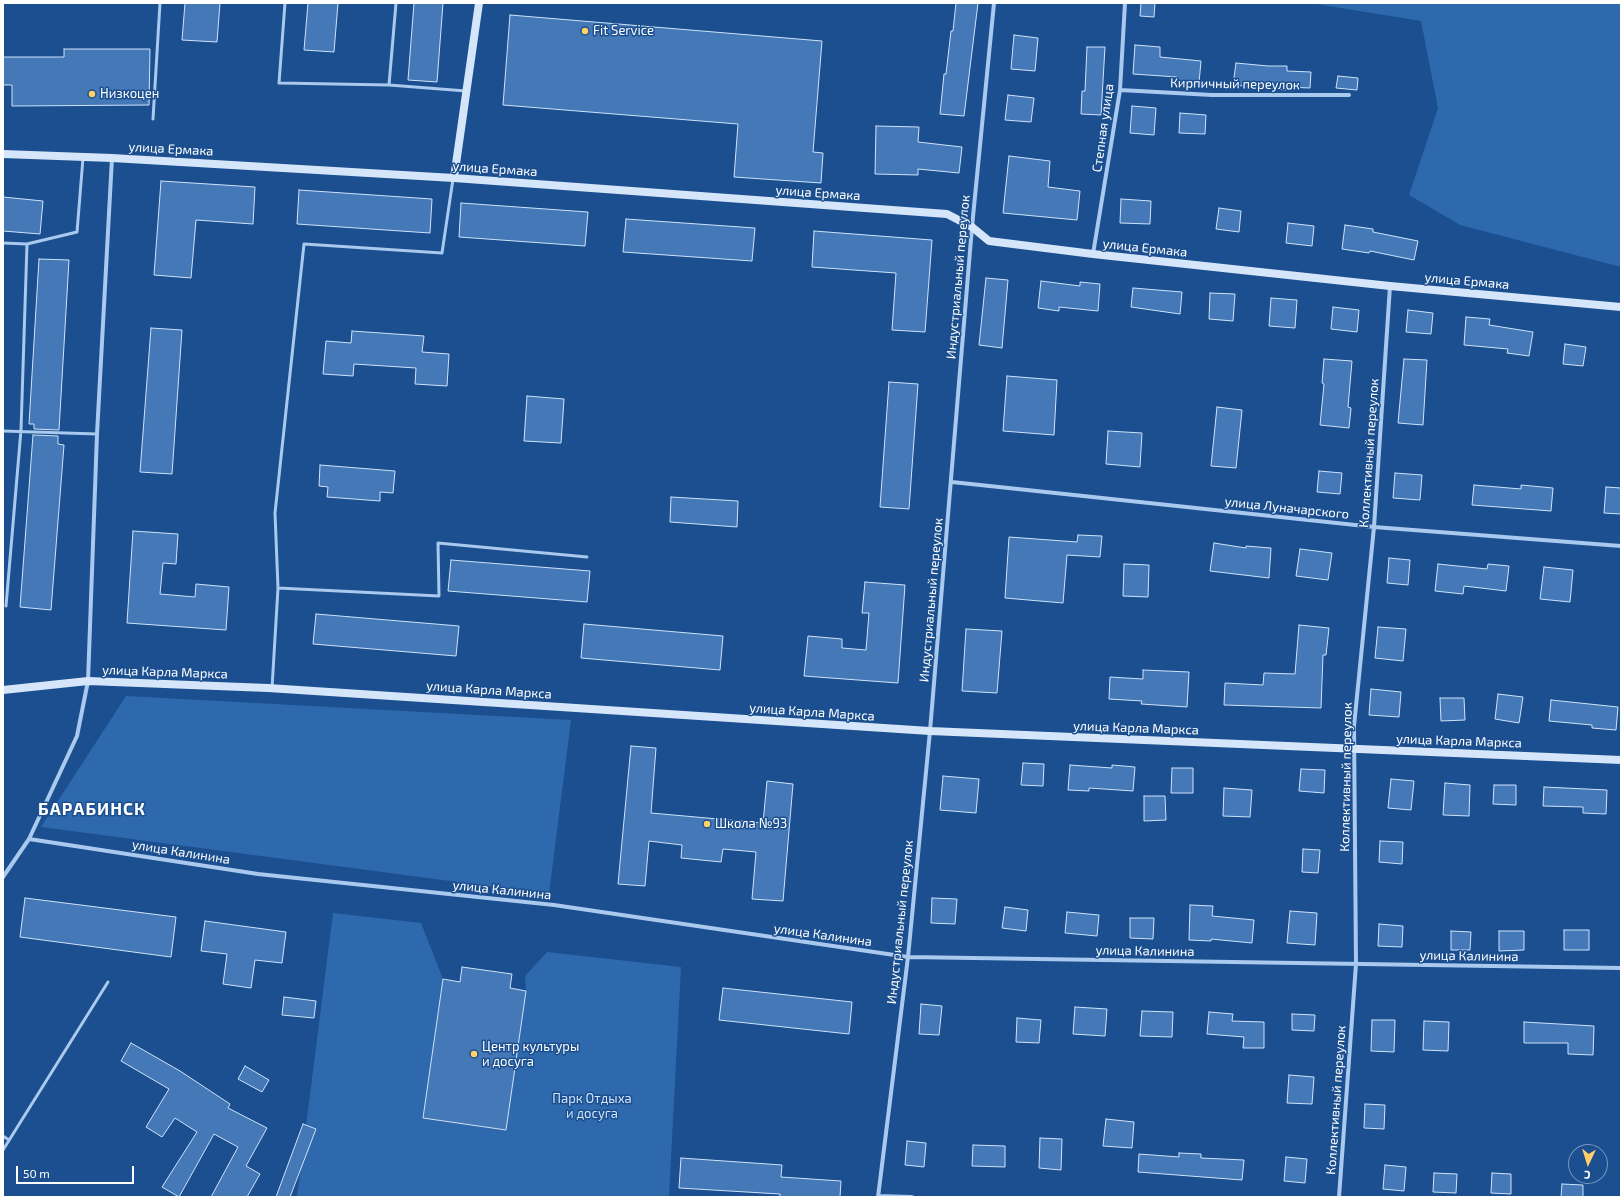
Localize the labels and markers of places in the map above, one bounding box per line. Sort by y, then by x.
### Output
place label: Fit Service [593,23,654,39]
marker: Fit Service [580,26,590,36]
place label: Низкоцен [100,86,159,102]
marker: Низкоцен [87,89,97,99]
place label: Школа №93 [715,816,787,832]
marker: Школа №93 [702,819,712,829]
place label: Центр культуры и досуга [482,1039,579,1070]
marker: Центр культуры и досуга [469,1049,479,1059]

